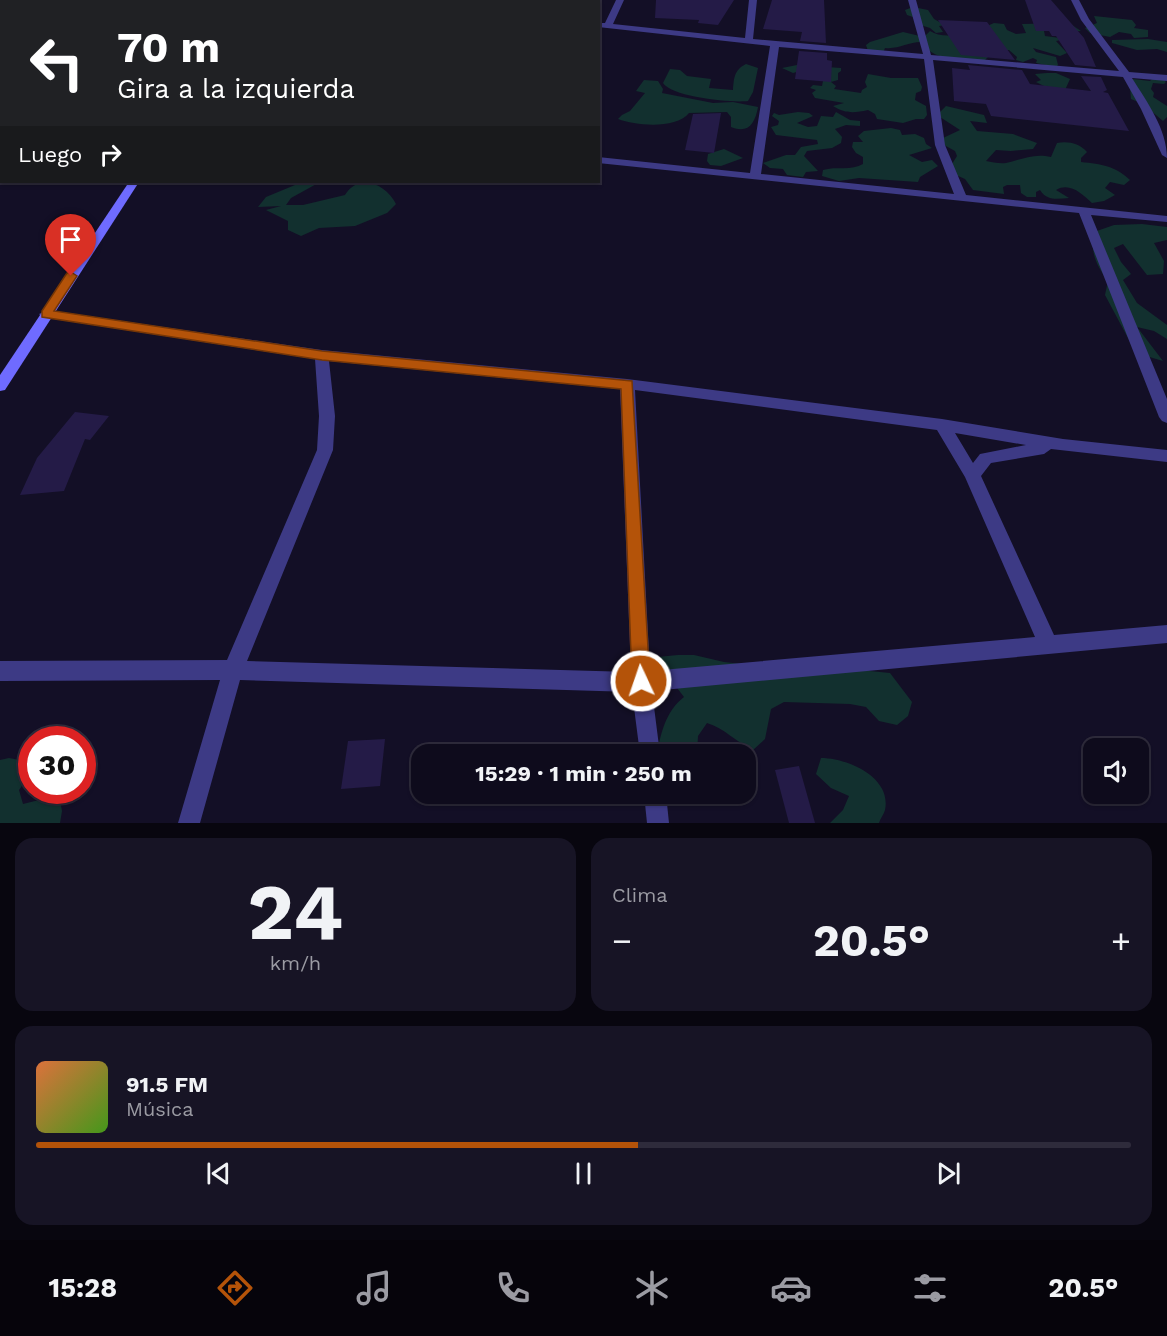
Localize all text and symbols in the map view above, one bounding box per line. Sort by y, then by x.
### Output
text: 70 m [117,23,220,72]
icon: left [18,24,96,102]
text: Gira a la izquierda [117,73,355,105]
icon: right [94,138,127,171]
text: Luego [18,142,82,167]
pin [45,214,96,276]
icon: arrive [54,223,87,256]
position arrow [609,649,673,713]
speed limit sign: 30 [18,726,96,804]
map controls [1083,738,1149,804]
button: sound [1083,738,1149,804]
text: 15:29 · 1 min · 250 m [475,761,692,786]
text: 24 [248,866,343,958]
text: Clima [612,883,668,907]
text: 20.5° [813,914,930,967]
text: − [612,921,632,960]
text: + [1111,921,1131,960]
text: km/h [270,951,321,975]
text: 91.5 FM [126,1072,208,1097]
text: Música [126,1097,194,1121]
icon: previous [202,1157,235,1190]
icon: pause [567,1157,600,1190]
icon: next [932,1157,965,1190]
icon: directions [214,1267,256,1309]
icon: music [353,1267,395,1309]
icon: phone [492,1267,534,1309]
icon: climate [631,1267,673,1309]
icon: car [770,1267,812,1309]
icon: filters [909,1267,951,1309]
text: 15:28 [49,1272,117,1304]
text: 20.5° [1048,1272,1118,1304]

